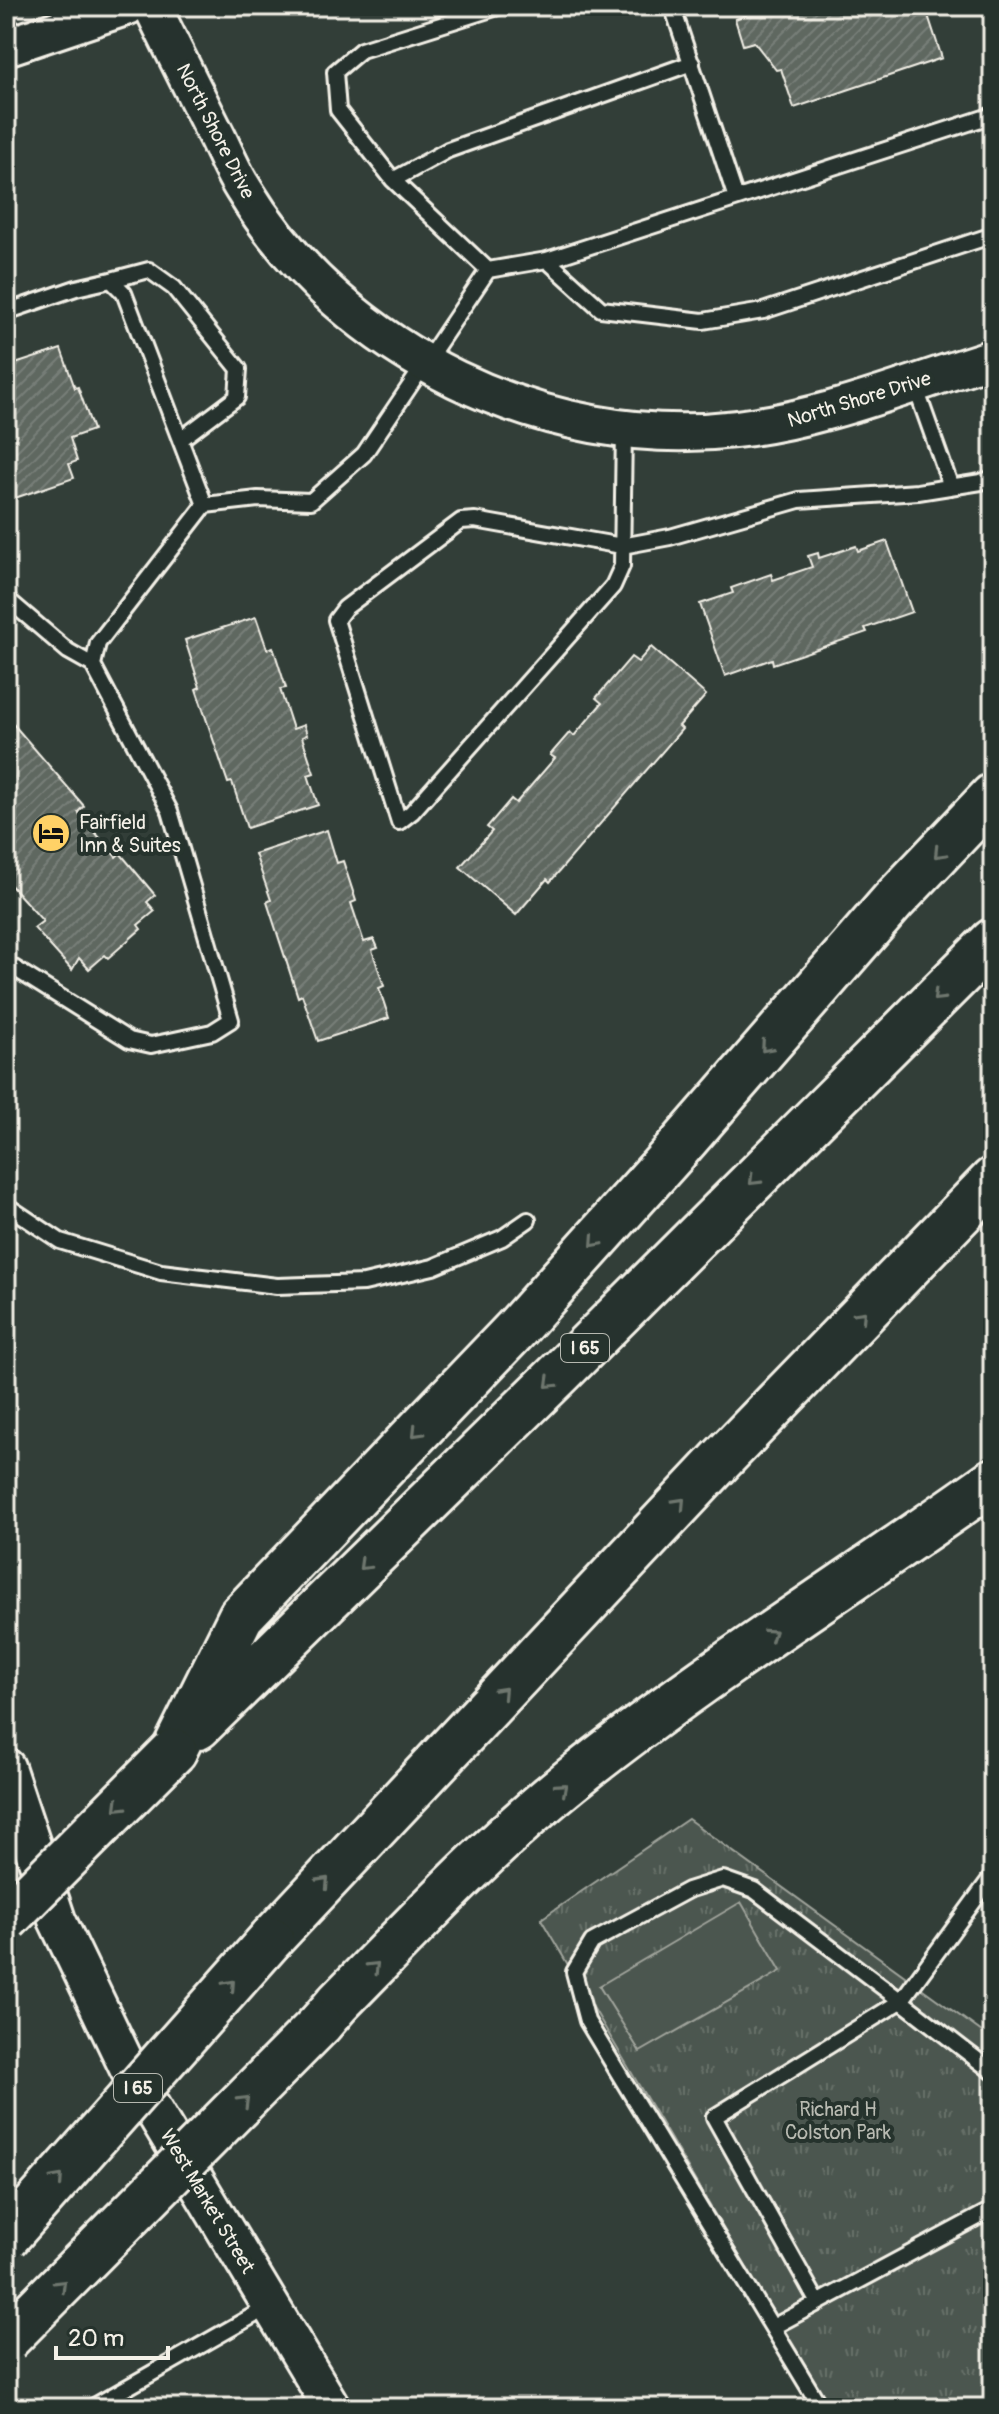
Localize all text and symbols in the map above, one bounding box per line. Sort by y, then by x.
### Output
street label: North Shore Drive [171,59,260,203]
street label: North Shore Drive [784,366,934,433]
place label: Fairfield Inn & Suites [79,810,181,858]
hotel icon: Fairfield Inn & Suites [30,812,72,854]
one-way arrow [934,843,948,858]
one-way arrow [933,987,947,1001]
one-way arrow [761,1037,776,1052]
one-way arrow [749,1171,763,1185]
one-way arrow [589,1233,604,1247]
one-way arrow [852,1311,866,1325]
road number: I 65 [561,1334,609,1362]
one-way arrow [545,1374,559,1388]
one-way arrow [412,1423,427,1437]
one-way arrow [671,1498,686,1512]
one-way arrow [359,1556,373,1570]
one-way arrow [763,1629,777,1644]
one-way arrow [493,1687,507,1702]
one-way arrow [553,1783,567,1798]
one-way arrow [113,1797,128,1811]
one-way arrow [315,1877,330,1891]
one-way arrow [364,1962,379,1976]
one-way arrow [220,1979,235,1994]
road number: I 65 [114,2074,162,2102]
one-way arrow [235,2095,249,2110]
park label: Richard H Colston Park [785,2097,892,2145]
street label: West Market Street [155,2125,261,2279]
one-way arrow [48,2174,62,2189]
one-way arrow [52,2280,66,2294]
scale bar [56,2310,168,2360]
text: 20 m [68,2324,124,2353]

